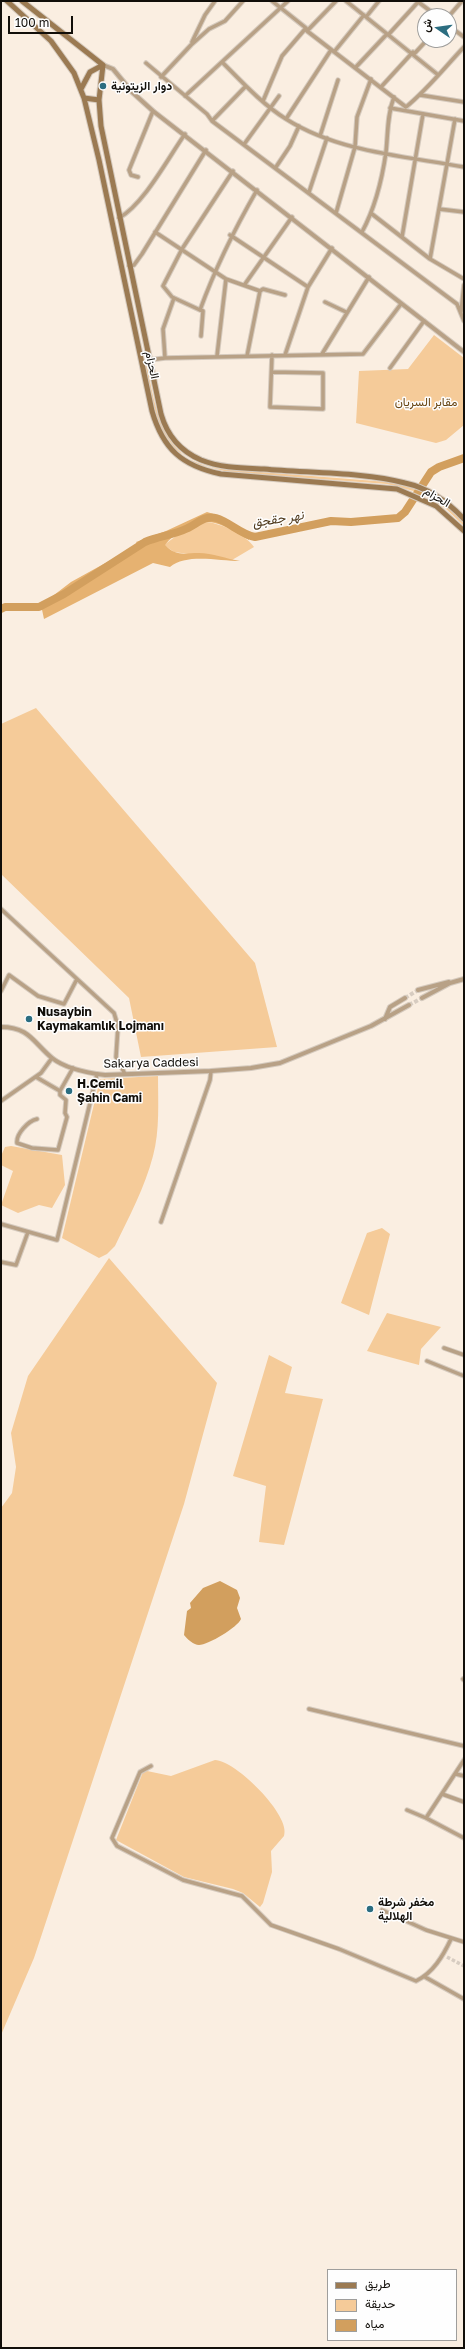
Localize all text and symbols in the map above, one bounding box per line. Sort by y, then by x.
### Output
scale bar [10,8,75,34]
north arrow [417,8,457,48]
text: 100 m [15,15,49,30]
text: ش [418,18,434,33]
place label: دوار الزيتونية [111,79,172,93]
marker: دوار الزيتونية [98,81,108,91]
street label: الحزام [142,350,162,380]
park label: مقابر السريان [395,395,457,409]
street label: الحزام [421,484,453,510]
water label: نهر جقجق [251,507,305,531]
place label: Nusaybin Kaymakamlık Lojmanı [37,1005,164,1033]
marker: Nusaybin Kaymakamlık Lojmanı [24,1014,34,1024]
street label: Sakarya Caddesi [103,1055,199,1071]
place label: H.Cemil Şahin Cami [77,1077,142,1105]
marker: H.Cemil Şahin Cami [64,1086,74,1096]
place label: مخفر شرطة الهلالية [378,1895,434,1923]
marker: مخفر شرطة الهلالية [365,1904,375,1914]
legend [327,2269,457,2341]
text: طريق [365,2276,390,2291]
text: حديقة [365,2296,395,2311]
text: مياه [365,2316,384,2331]

